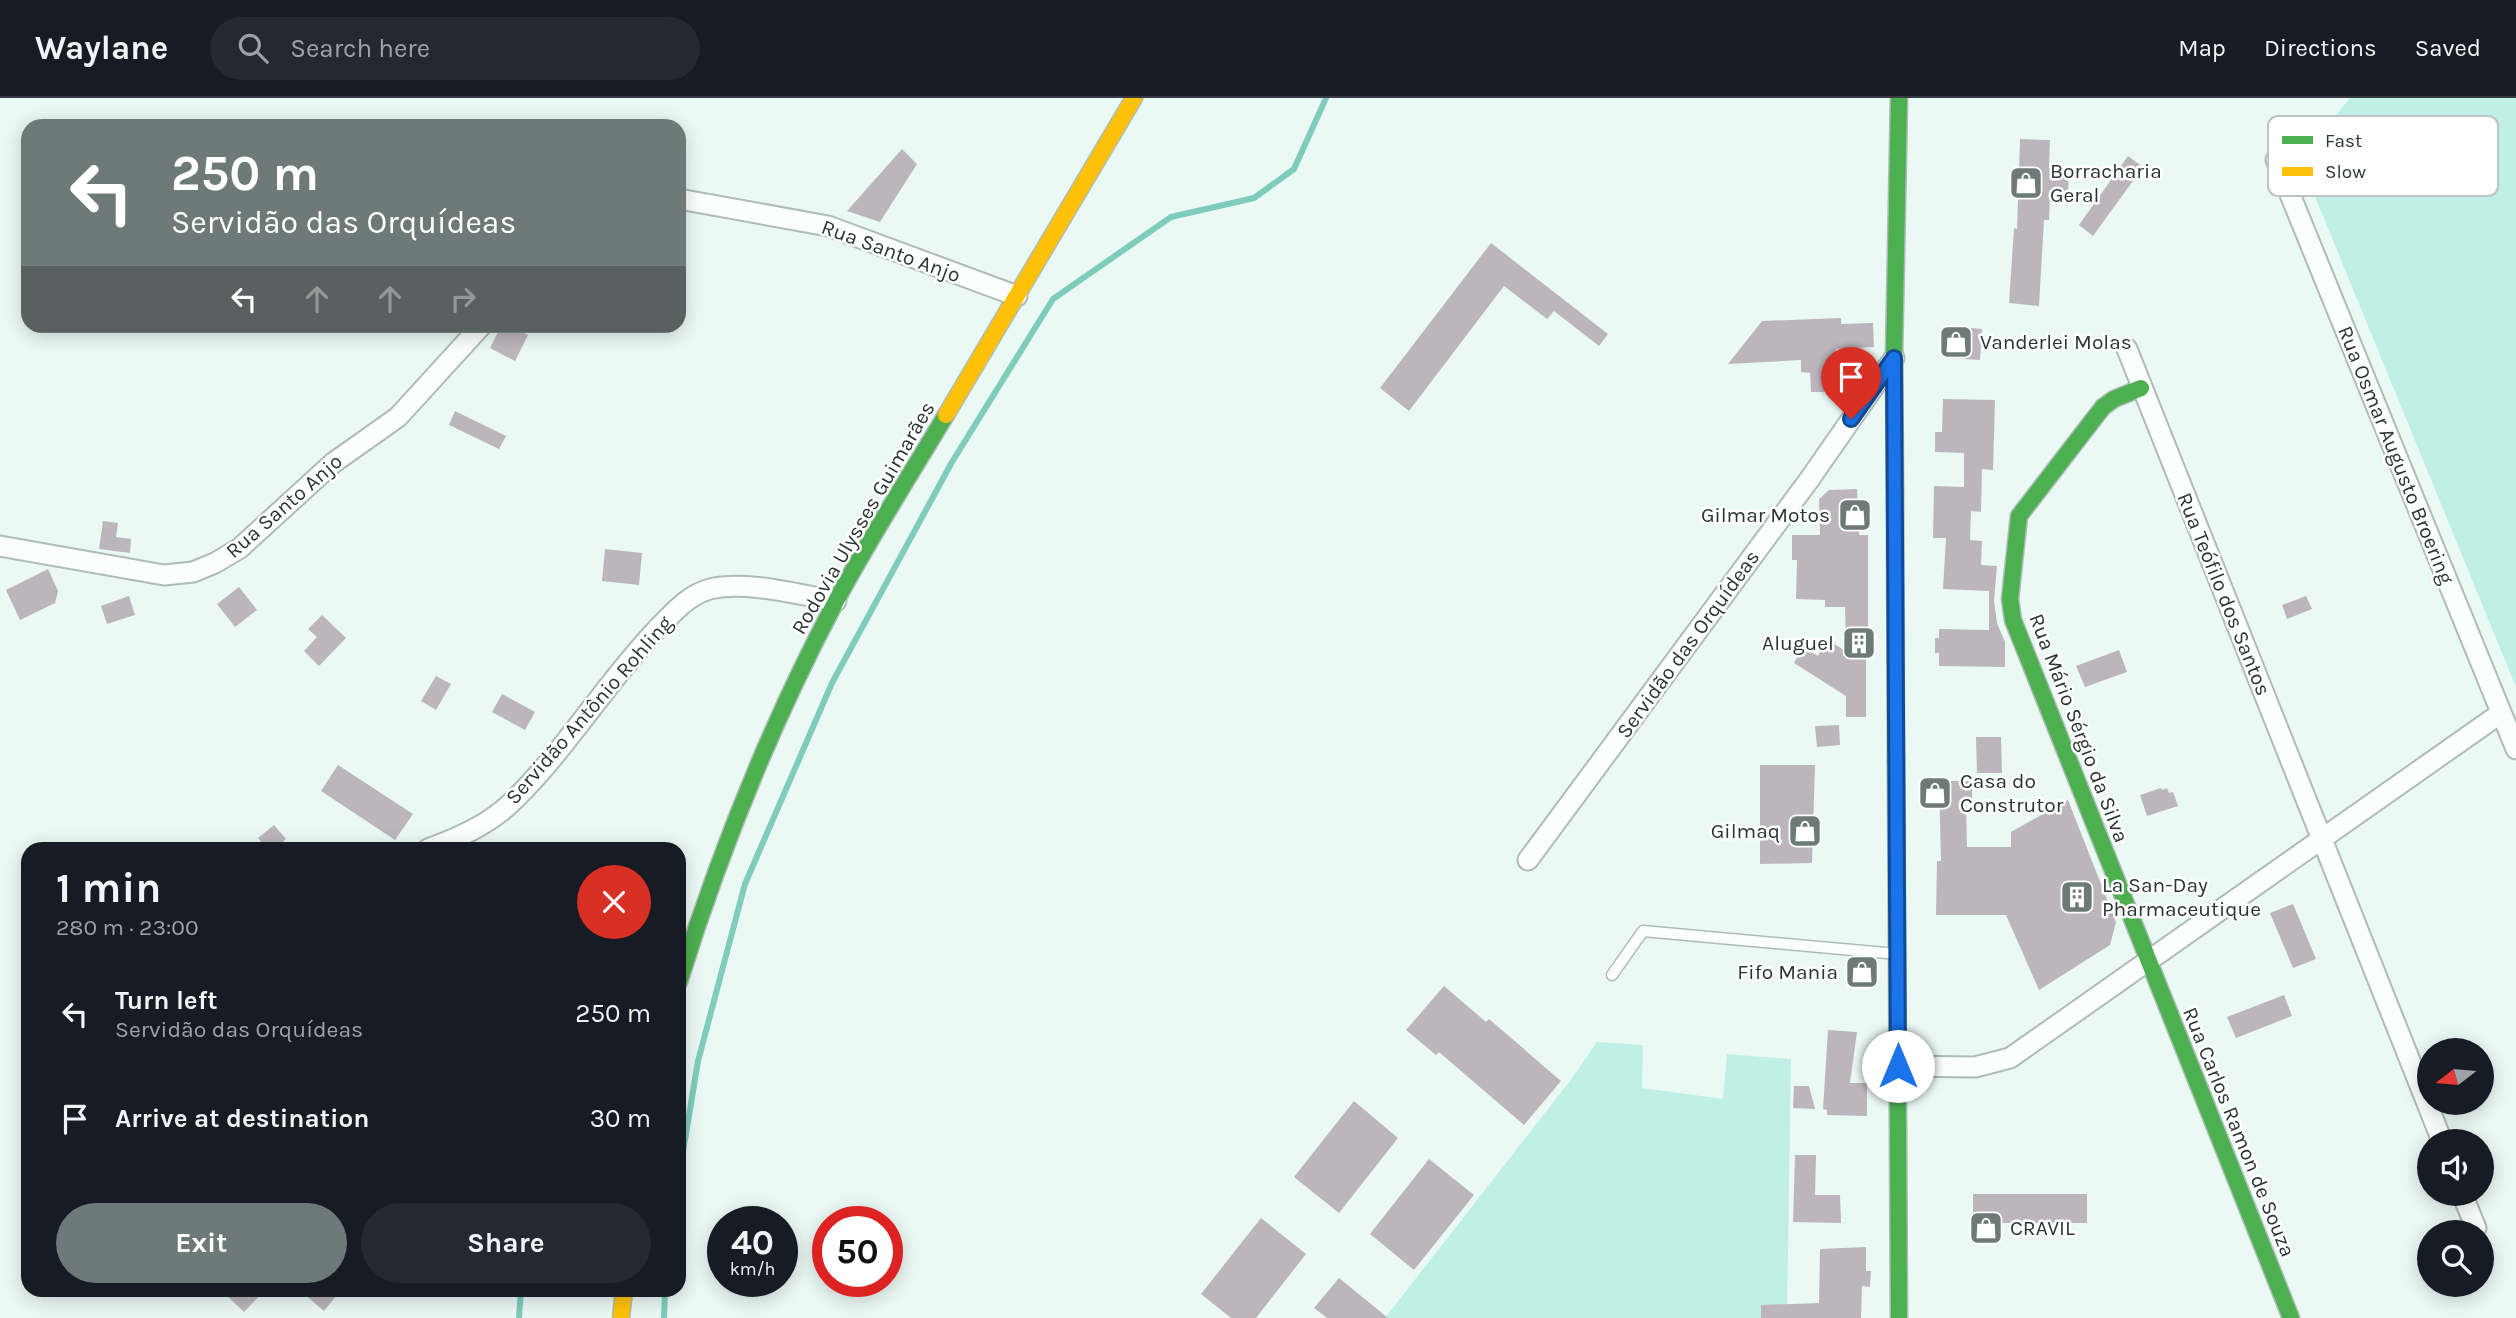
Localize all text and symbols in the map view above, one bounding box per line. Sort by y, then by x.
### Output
search box [210,17,700,80]
text: Waylane [35,29,168,67]
icon: search [234,29,272,67]
text: Search here [290,33,430,64]
text: Map [2178,34,2226,62]
text: Directions [2264,34,2377,62]
text: Saved [2415,34,2481,62]
legend [2268,116,2498,196]
text: Fast [2325,130,2362,152]
text: 250 m [171,145,319,202]
icon: left [56,147,147,238]
place label: Borracharia Geral [2050,159,2162,207]
text: Slow [2325,161,2366,183]
shop icon: Borracharia Geral [2007,164,2045,202]
text: Servidão das Orquídeas [171,204,516,241]
street label: Rua Santo Anjo [818,215,964,287]
icon: left [225,280,263,318]
icon: ahead [298,280,336,318]
icon: ahead [371,280,409,318]
icon: right [444,280,482,318]
street label: Rua Osmar Augusto Broering [2333,322,2459,588]
shop icon: Vanderlei Molas [1937,323,1975,361]
place label: Vanderlei Molas [1980,330,2132,354]
pin [1821,347,1881,419]
icon: arrive [1832,358,1870,396]
street label: Rodovia Ulysses Guimarães [786,397,940,639]
street label: Rua Santo Anjo [221,449,347,563]
street label: Rua Teófilo dos Santos [2172,489,2276,699]
shop icon: Gilmar Motos [1836,496,1874,534]
place label: Gilmar Motos [1701,503,1830,527]
street label: Servidão das Orquídeas [1612,545,1764,743]
street label: Rua Mário Sérgio da Silva [2024,610,2134,846]
street label: Servidão Antônio Rohling [501,611,677,809]
building icon: Aluguel [1840,624,1878,662]
place label: Aluguel [1762,631,1834,655]
place label: Casa do Construtor [1960,769,2064,817]
shop icon: Casa do Construtor [1916,774,1954,812]
shop icon: Gilmaq [1786,812,1824,850]
place label: Gilmaq [1711,819,1780,843]
text: 1 min [56,863,161,913]
button: close [577,865,651,939]
place label: La San-Day Pharmaceutique [2102,873,2261,921]
building icon: La San-Day Pharmaceutique [2058,878,2096,916]
text: 280 m · 23:00 [56,914,199,941]
shop icon: Fifo Mania [1843,953,1881,991]
place label: Fifo Mania [1737,960,1838,984]
text: Turn left [115,985,217,1016]
icon: left [56,995,94,1033]
text: 250 m [575,998,651,1029]
street label: Rua Carlos Ramon de Souza [2178,1004,2300,1260]
text: Servidão das Orquídeas [115,1016,363,1043]
position arrow [1861,1029,1935,1103]
north arrow [2417,1038,2494,1115]
map controls [2417,1038,2494,1297]
icon: arrive [56,1100,94,1138]
text: Arrive at destination [115,1103,369,1134]
text: 30 m [590,1103,651,1134]
button: sound [2417,1129,2494,1206]
button: Exit [56,1203,347,1283]
button: Share [361,1203,651,1283]
speed limit sign: 50 [812,1206,903,1297]
shop icon: CRAVIL [1967,1209,2005,1247]
place label: CRAVIL [2010,1216,2075,1240]
button: search [2417,1220,2494,1297]
text: 40 [731,1222,774,1263]
text: km/h [730,1258,775,1280]

